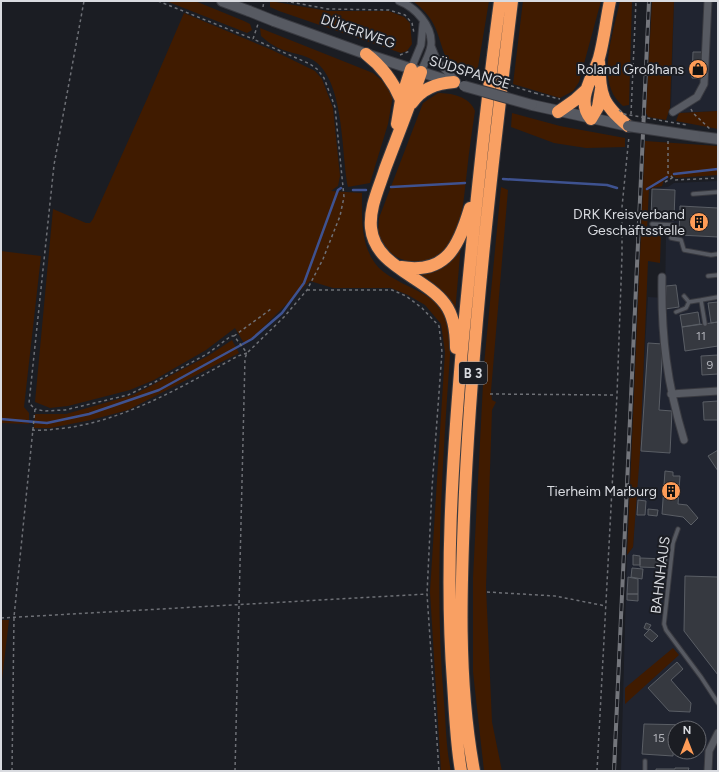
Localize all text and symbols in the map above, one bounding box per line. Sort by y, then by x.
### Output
street label: DÜKERWEG [318,11,398,52]
street label: SÜDSPANGE [427,52,513,93]
shop icon: Roland Großhans [687,58,709,80]
place label: Roland Großhans [577,61,684,78]
place label: DRK Kreisverband Geschäftsstelle [573,206,685,239]
building icon: DRK Kreisverband Geschäftsstelle [688,211,710,233]
house number: 11 [696,329,706,343]
house number: 9 [707,358,714,372]
road number: B 3 [459,362,487,384]
building icon: Tierheim Marburg [660,480,682,502]
place label: Tierheim Marburg [547,483,657,500]
street label: BAHNHAUS [647,535,674,615]
north arrow [667,720,707,760]
text: N [683,724,691,737]
house number: 15 [653,731,665,745]

